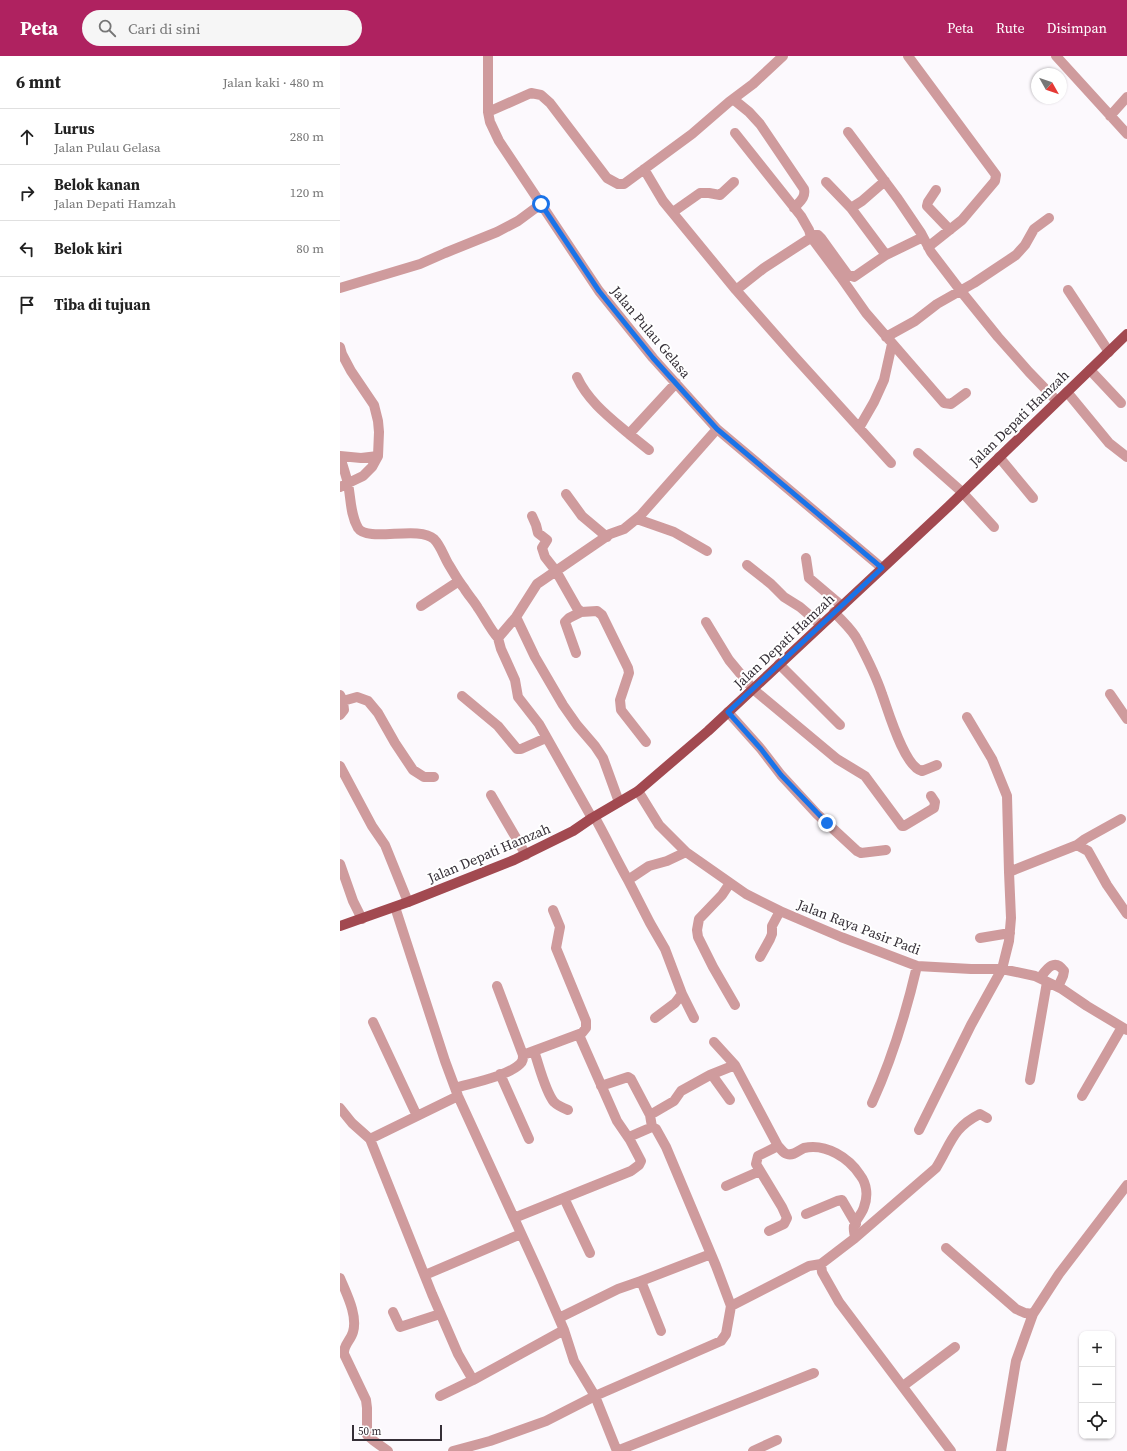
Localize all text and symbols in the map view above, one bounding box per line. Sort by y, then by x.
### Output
search box [82,10,362,46]
text: Peta [20,15,58,41]
icon: search [96,17,118,39]
text: Cari di sini [128,18,200,39]
text: Peta [947,18,974,38]
text: Rute [996,18,1025,38]
text: Disimpan [1047,18,1107,38]
north arrow [1031,68,1067,104]
text: 6 mnt [16,70,61,94]
text: Jalan kaki · 480 m [223,74,324,91]
text: Lurus [54,118,95,139]
icon: ahead [16,126,38,148]
text: 280 m [290,128,324,145]
text: Jalan Pulau Gelasa [54,139,161,156]
text: Belok kanan [54,174,140,195]
icon: right [16,182,38,204]
text: 120 m [290,184,324,201]
text: Jalan Depati Hamzah [54,195,176,212]
route start [532,195,550,213]
icon: left [16,238,38,260]
text: Belok kiri [54,238,122,259]
text: 80 m [296,240,324,257]
street label: Jalan Pulau Gelasa [606,281,696,383]
icon: arrive [16,294,38,316]
text: Tiba di tujuan [54,294,150,315]
street label: Jalan Depati Hamzah [964,365,1073,472]
street label: Jalan Depati Hamzah [728,589,839,694]
route end [818,814,836,832]
street label: Jalan Depati Hamzah [424,818,553,888]
street label: Jalan Raya Pasir Padi [794,894,924,960]
map controls [1079,1331,1115,1439]
button: + [1079,1331,1115,1367]
button: − [1079,1367,1115,1403]
button: locate [1079,1403,1115,1439]
scale bar [352,1423,442,1442]
text: 50 m [358,1424,381,1439]

